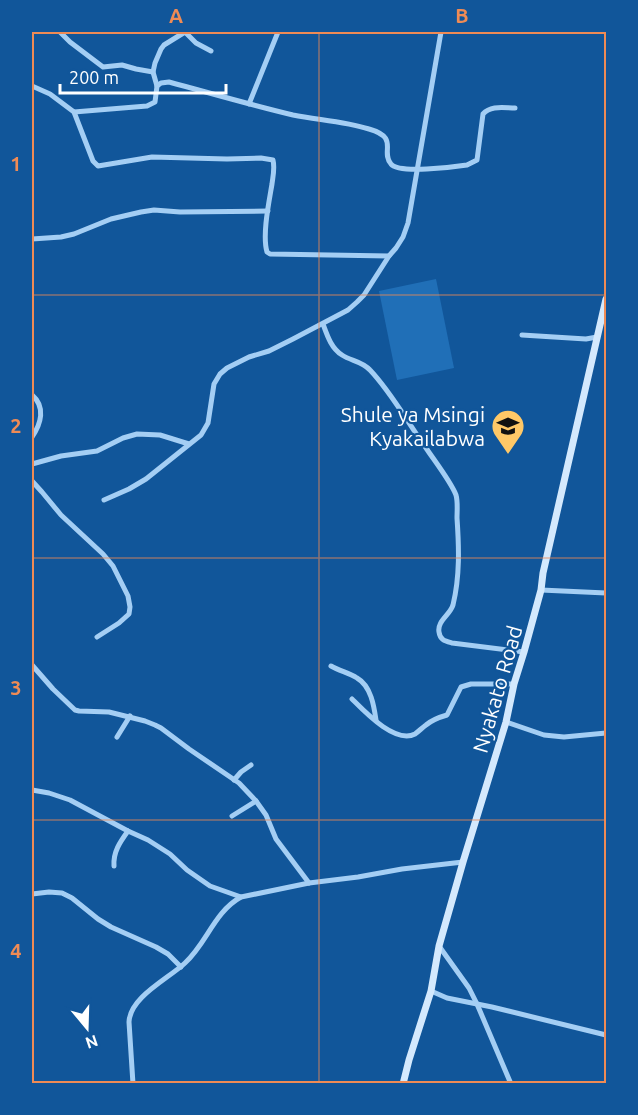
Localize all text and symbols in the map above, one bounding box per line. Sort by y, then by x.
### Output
text: A [169,4,183,27]
text: B [455,4,469,27]
scale bar [60,57,226,95]
text: 200 m [69,67,119,87]
text: 1 [10,152,22,175]
place label: Shule ya Msingi Kyakailabwa [341,402,485,450]
school or university icon: Shule ya Msingi Kyakailabwa [490,408,526,455]
text: 2 [10,414,22,437]
street label: Nyakato Road [467,623,527,755]
text: 3 [10,676,22,699]
text: 4 [10,939,22,962]
north arrow [57,998,117,1058]
text: N [83,1032,100,1053]

